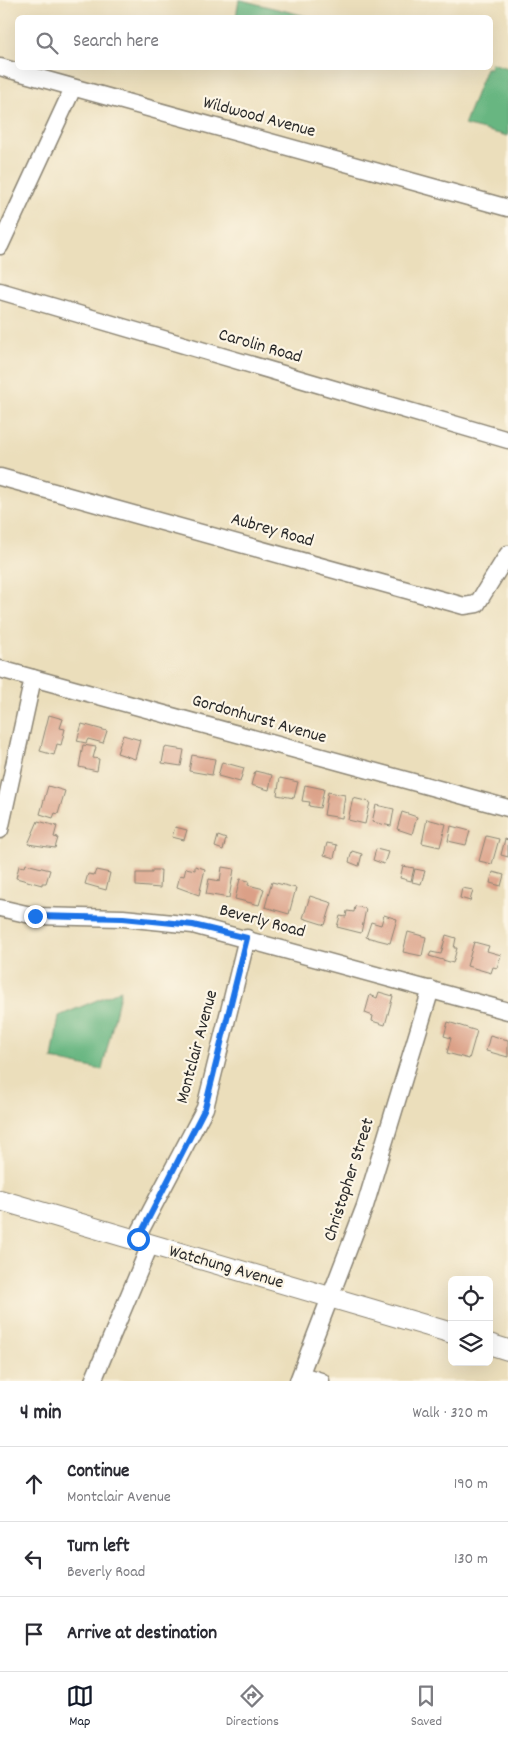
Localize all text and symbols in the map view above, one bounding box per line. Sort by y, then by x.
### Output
search box [15,15,493,70]
icon: search [33,29,61,57]
text: Search here [73,29,159,56]
street label: Wildwood Avenue [200,91,318,145]
street label: Carolin Road [215,323,305,371]
street label: Aubrey Road [228,507,316,555]
street label: Gordonhurst Avenue [189,689,329,751]
street label: Beverly Road [216,899,308,945]
route end [24,905,47,928]
street label: Montclair Avenue [171,987,225,1107]
street label: Christopher Street [318,1115,382,1245]
route start [127,1228,150,1251]
street label: Watchung Avenue [166,1240,286,1296]
map controls [448,1276,493,1366]
button: locate [448,1276,493,1321]
button: layers [448,1321,493,1366]
text: 4 min [20,1399,62,1429]
text: Walk · 320 m [412,1402,488,1425]
text: Continue [67,1459,129,1486]
icon: ahead [20,1470,48,1498]
text: 190 m [454,1473,488,1496]
text: Montclair Avenue [67,1486,171,1509]
text: Turn left [67,1534,130,1561]
icon: left [20,1545,48,1573]
text: 130 m [454,1548,488,1571]
text: Beverly Road [67,1561,145,1584]
icon: arrive [20,1620,48,1648]
text: Arrive at destination [67,1621,217,1648]
tab: Map [66,1682,94,1732]
tab: Directions [226,1682,279,1732]
tab: Saved [411,1682,442,1732]

